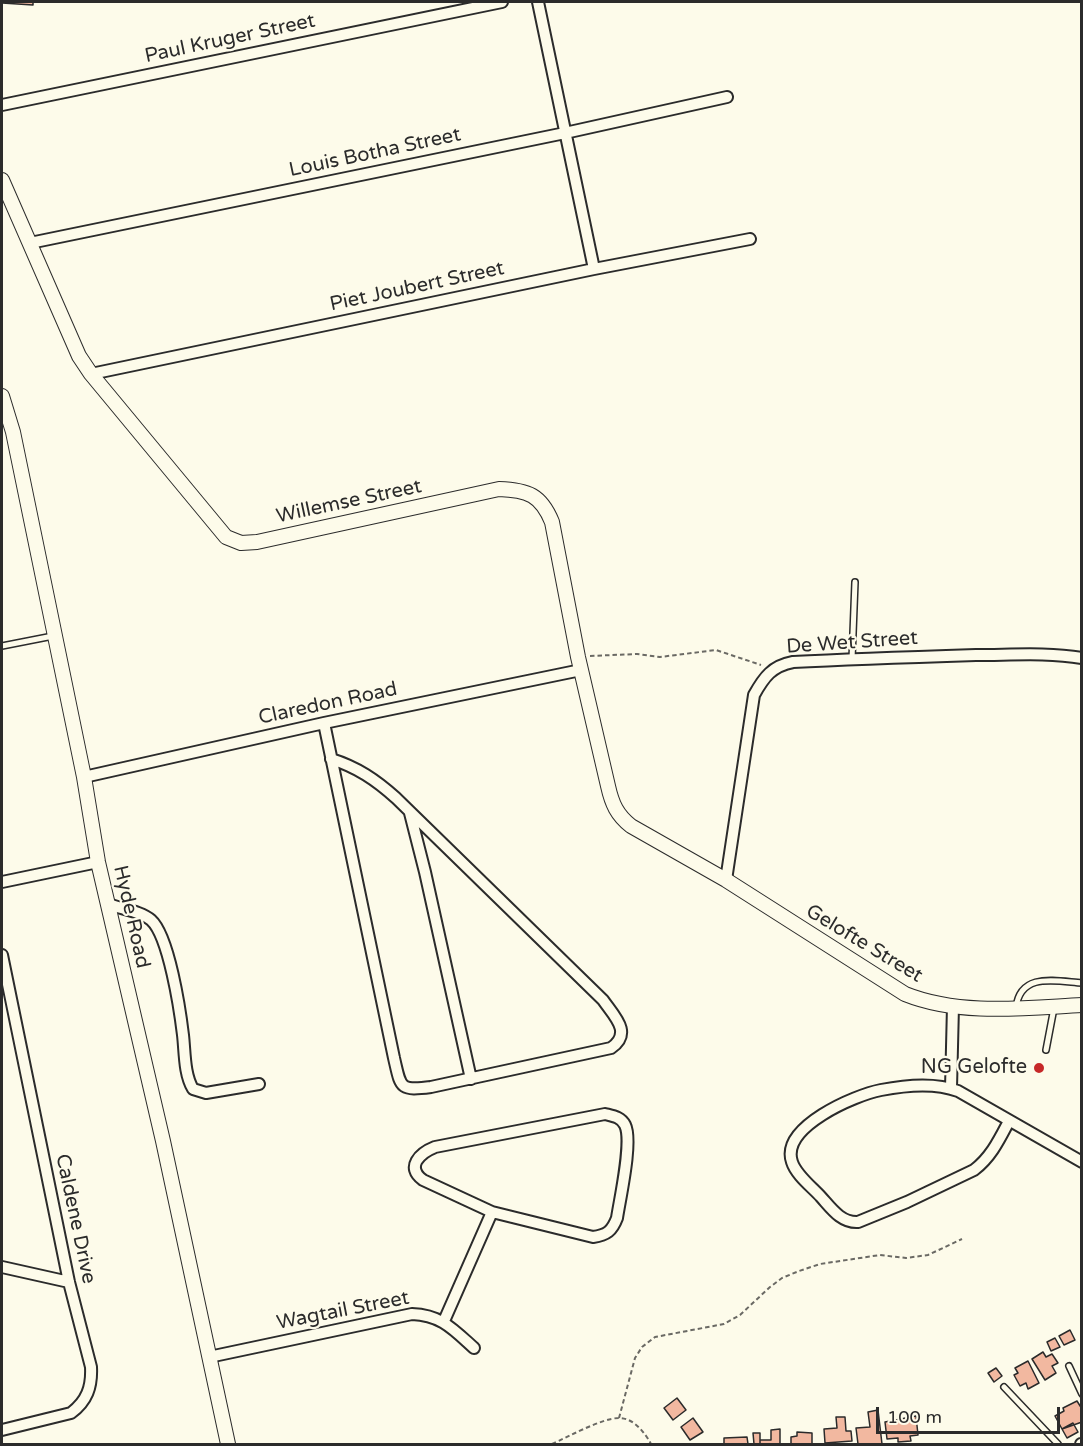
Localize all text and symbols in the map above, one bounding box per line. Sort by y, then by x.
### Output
street label: Paul Kruger Street [143,9,317,69]
street label: Louis Botha Street [287,123,463,183]
street label: Piet Joubert Street [328,257,506,317]
street label: Willemse Street [274,475,424,529]
street label: De Wet Street [785,626,919,660]
street label: Claredon Road [256,678,400,730]
street label: Hyde Road [108,863,154,971]
street label: Gelofte Street [801,900,927,988]
place label: NG Gelofte [921,1056,1027,1080]
marker: NG Gelofte [1032,1061,1046,1075]
street label: Caldene Drive [50,1152,100,1286]
street label: Wagtail Street [275,1286,411,1336]
scale bar [879,1395,1064,1433]
text: 100 m [887,1406,942,1428]

